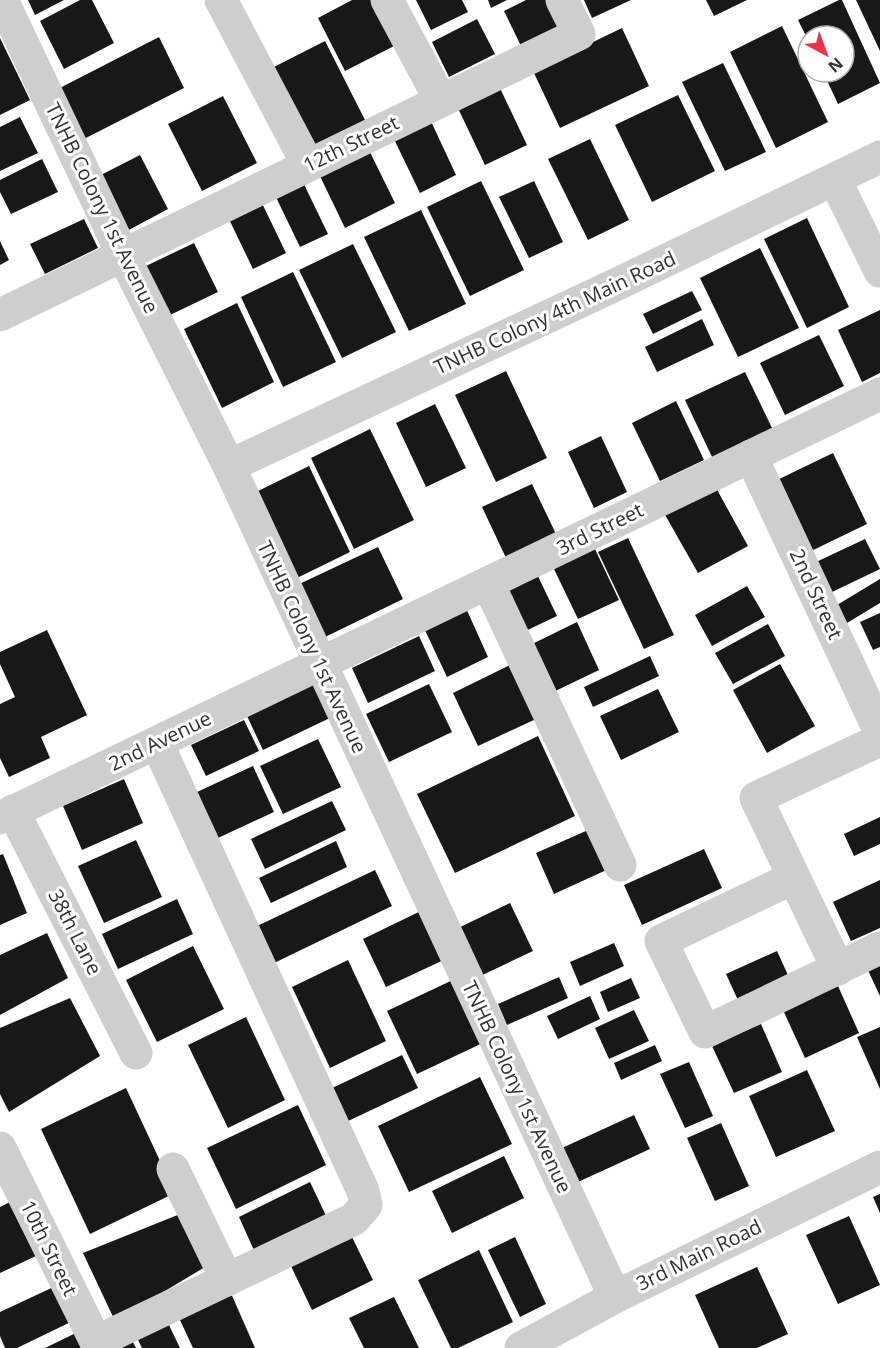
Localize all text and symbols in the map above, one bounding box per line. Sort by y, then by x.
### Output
north arrow [796,24,856,84]
text: N [824,53,848,78]
street label: TNHB Colony 1st Avenue [40,98,165,318]
street label: 12th Street [298,109,403,178]
street label: TNHB Colony 4th Main Road [430,245,680,380]
street label: 3rd Street [552,496,647,561]
street label: TNHB Colony 1st Avenue [251,536,374,757]
street label: 2nd Street [784,544,849,643]
street label: 2nd Avenue [104,704,215,777]
street label: 38th Lane [42,884,108,979]
street label: TNHB Colony 1st Avenue [456,976,579,1197]
street label: 10th Street [15,1195,84,1300]
street label: 3rd Main Road [632,1213,766,1297]

